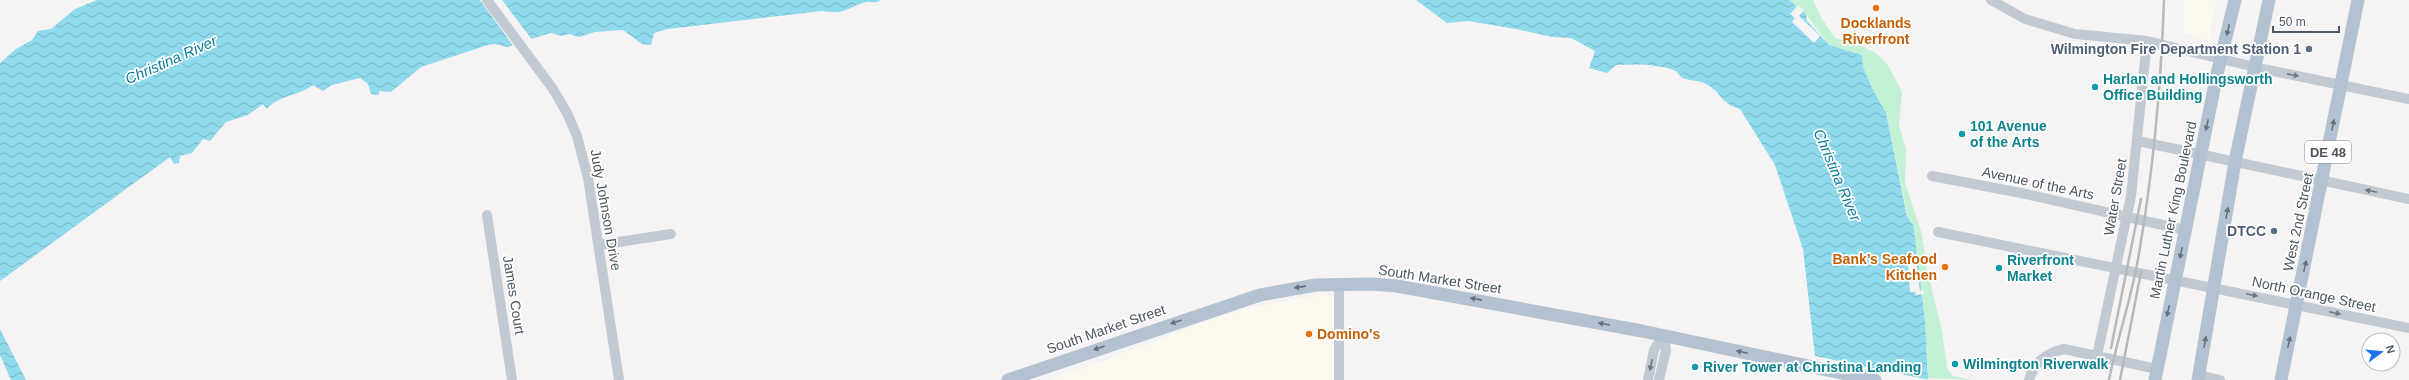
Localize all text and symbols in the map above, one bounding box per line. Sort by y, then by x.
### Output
marker: Docklands Riverfront [1871,3,1881,13]
scale bar [2273,8,2339,34]
place label: Docklands Riverfront [1841,15,1912,47]
text: 50 m [2279,15,2306,29]
one-way arrow [2225,24,2231,36]
water label: Christina River [122,31,220,87]
place label: Wilmington Fire Department Station 1 [2051,41,2301,57]
marker: Wilmington Fire Department Station 1 [2304,44,2314,54]
place label: Harlan and Hollingsworth Office Building [2103,71,2273,103]
one-way arrow [2287,72,2299,78]
marker: Harlan and Hollingsworth Office Building [2090,82,2100,92]
place label: 101 Avenue of the Arts [1970,118,2047,150]
one-way arrow [2204,119,2210,131]
one-way arrow [2330,119,2336,131]
street label: Martin Luther King Boulevard [2146,120,2200,300]
water label: Christina River [1810,126,1865,224]
marker: 101 Avenue of the Arts [1957,129,1967,139]
road number: DE 48 [2305,141,2351,163]
street label: Judy Johnson Drive [587,148,625,272]
street label: Water Street [2100,157,2130,237]
street label: Avenue of the Arts [1981,163,2095,203]
street label: West 2nd Street [2280,171,2316,273]
one-way arrow [2365,187,2377,193]
one-way arrow [2224,207,2230,220]
place label: DTCC [2227,223,2266,239]
marker: DTCC [2269,226,2279,236]
one-way arrow [2177,246,2183,259]
place label: Bank’s Seafood Kitchen [1832,251,1937,283]
place label: Riverfront Market [2007,252,2074,284]
street label: James Court [500,255,528,336]
one-way arrow [2302,260,2308,273]
street label: South Market Street [1377,261,1503,297]
marker: Bank’s Seafood Kitchen [1940,262,1950,272]
marker: Riverfront Market [1994,263,2004,273]
street label: North Orange Street [2251,273,2377,315]
one-way arrow [1294,284,1306,290]
one-way arrow [2246,293,2258,299]
one-way arrow [1470,296,1482,302]
street label: South Market Street [1045,301,1168,357]
one-way arrow [2165,305,2171,317]
one-way arrow [2329,310,2341,316]
one-way arrow [1169,320,1181,326]
one-way arrow [1598,321,1610,327]
place label: Domino's [1317,326,1380,342]
marker: Domino's [1304,329,1314,339]
north arrow [2361,332,2401,372]
one-way arrow [2202,335,2208,348]
one-way arrow [2286,336,2292,348]
text: N [2384,344,2397,355]
one-way arrow [1093,345,1105,351]
one-way arrow [1736,349,1748,355]
place label: Wilmington Riverwalk [1963,356,2109,372]
one-way arrow [1648,359,1654,371]
place label: River Tower at Christina Landing [1703,359,1921,375]
marker: Wilmington Riverwalk [1950,359,1960,369]
marker: River Tower at Christina Landing [1690,362,1700,372]

